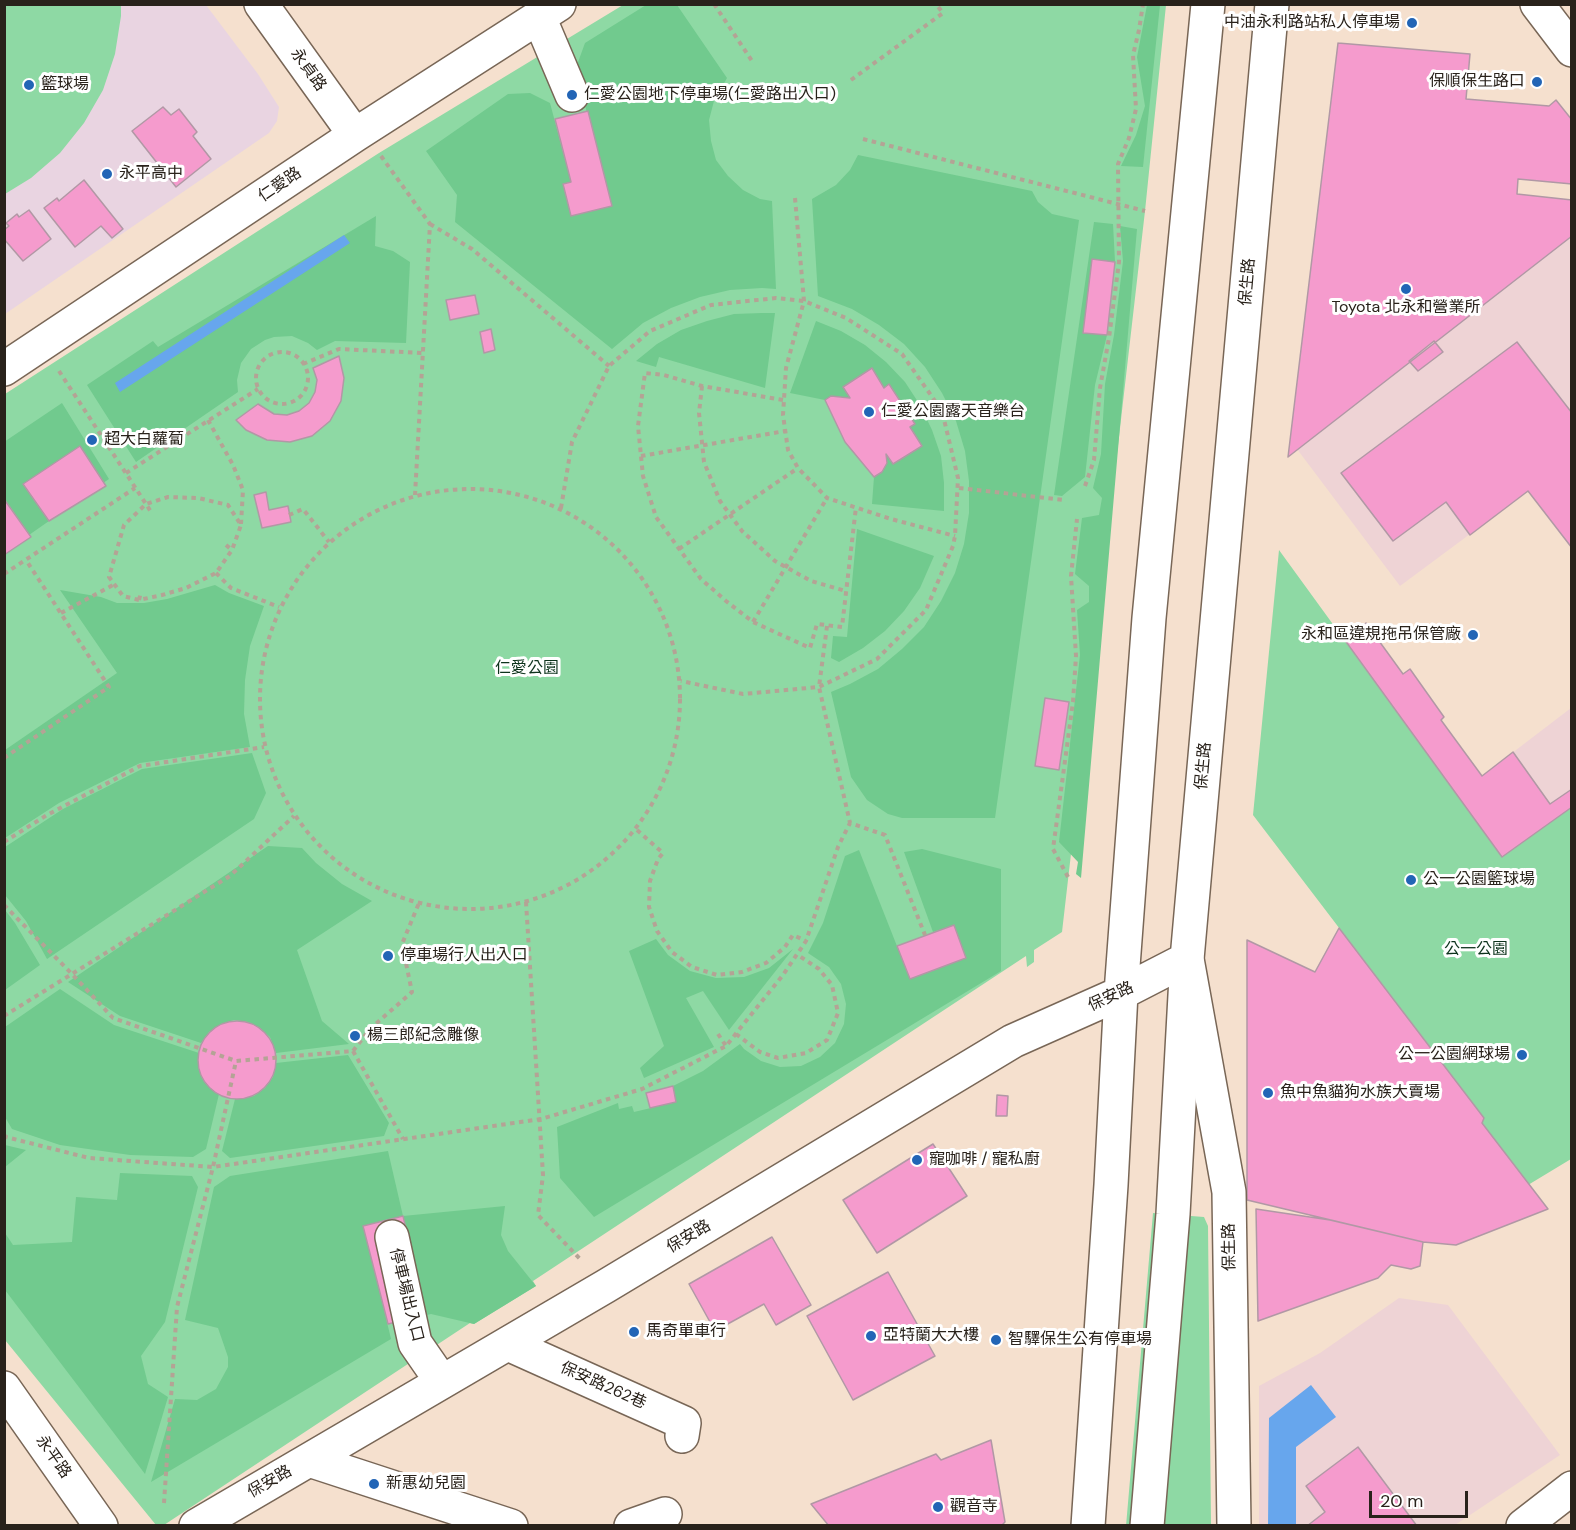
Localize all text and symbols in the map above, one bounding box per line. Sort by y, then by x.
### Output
place label: 中油永利路站私人停車場 [1224,13,1400,33]
marker: 中油永利路站私人停車場 [1405,16,1419,30]
street label: 永貞路 [286,45,330,95]
place label: 保順保生路口 [1429,72,1525,92]
place label: 籃球場 [41,75,89,95]
marker: 保順保生路口 [1530,75,1544,89]
marker: 籃球場 [22,78,36,92]
place label: 仁愛公園地下停車場(仁愛路出入口) [584,85,836,105]
marker: 仁愛公園地下停車場(仁愛路出入口) [565,88,579,102]
place label: 永平高中 [119,164,183,184]
street label: 仁愛路 [255,164,305,206]
marker: 永平高中 [100,167,114,181]
street label: 保生路 [1236,257,1260,307]
marker: Toyota 北永和營業所 [1399,282,1413,296]
place label: Toyota 北永和營業所 [1332,298,1480,318]
place label: 仁愛公園露天音樂台 [881,402,1025,422]
marker: 仁愛公園露天音樂台 [862,405,876,419]
place label: 超大白蘿蔔 [104,430,184,450]
marker: 超大白蘿蔔 [85,433,99,447]
place label: 永和區違規拖吊保管廠 [1301,625,1461,645]
marker: 永和區違規拖吊保管廠 [1466,628,1480,642]
park label: 仁愛公園 [495,659,559,679]
street label: 保生路 [1192,741,1216,791]
place label: 公一公園籃球場 [1423,870,1535,890]
marker: 公一公園籃球場 [1404,873,1418,887]
park label: 公一公園 [1444,940,1508,960]
place label: 停車場行人出入口 [400,946,528,966]
marker: 停車場行人出入口 [381,949,395,963]
street label: 保安路 [1085,978,1137,1016]
place label: 楊三郎紀念雕像 [367,1026,479,1046]
marker: 楊三郎紀念雕像 [348,1029,362,1043]
place label: 公一公園網球場 [1398,1045,1510,1065]
marker: 公一公園網球場 [1515,1048,1529,1062]
place label: 魚中魚貓狗水族大賣場 [1280,1083,1440,1103]
marker: 魚中魚貓狗水族大賣場 [1261,1086,1275,1100]
place label: 寵咖啡 / 寵私廚 [929,1150,1040,1170]
marker: 寵咖啡 / 寵私廚 [910,1153,924,1167]
street label: 保安路 [663,1216,715,1258]
street label: 保生路 [1220,1223,1240,1271]
street label: 停車場出入口 [385,1246,427,1344]
place label: 馬奇單車行 [646,1322,726,1342]
marker: 馬奇單車行 [627,1325,641,1339]
place label: 亞特蘭大大樓 [883,1326,979,1346]
marker: 亞特蘭大大樓 [864,1329,878,1343]
place label: 智驛保生公有停車場 [1008,1330,1152,1350]
marker: 智驛保生公有停車場 [989,1333,1003,1347]
street label: 保安路262巷 [557,1359,649,1413]
street label: 永平路 [31,1432,75,1482]
street label: 保安路 [244,1462,296,1502]
place label: 新惠幼兒園 [386,1474,466,1494]
marker: 新惠幼兒園 [367,1477,381,1491]
scale bar [1372,1479,1471,1517]
text: 20 m [1380,1489,1423,1513]
place label: 觀音寺 [950,1497,998,1517]
marker: 觀音寺 [931,1500,945,1514]

